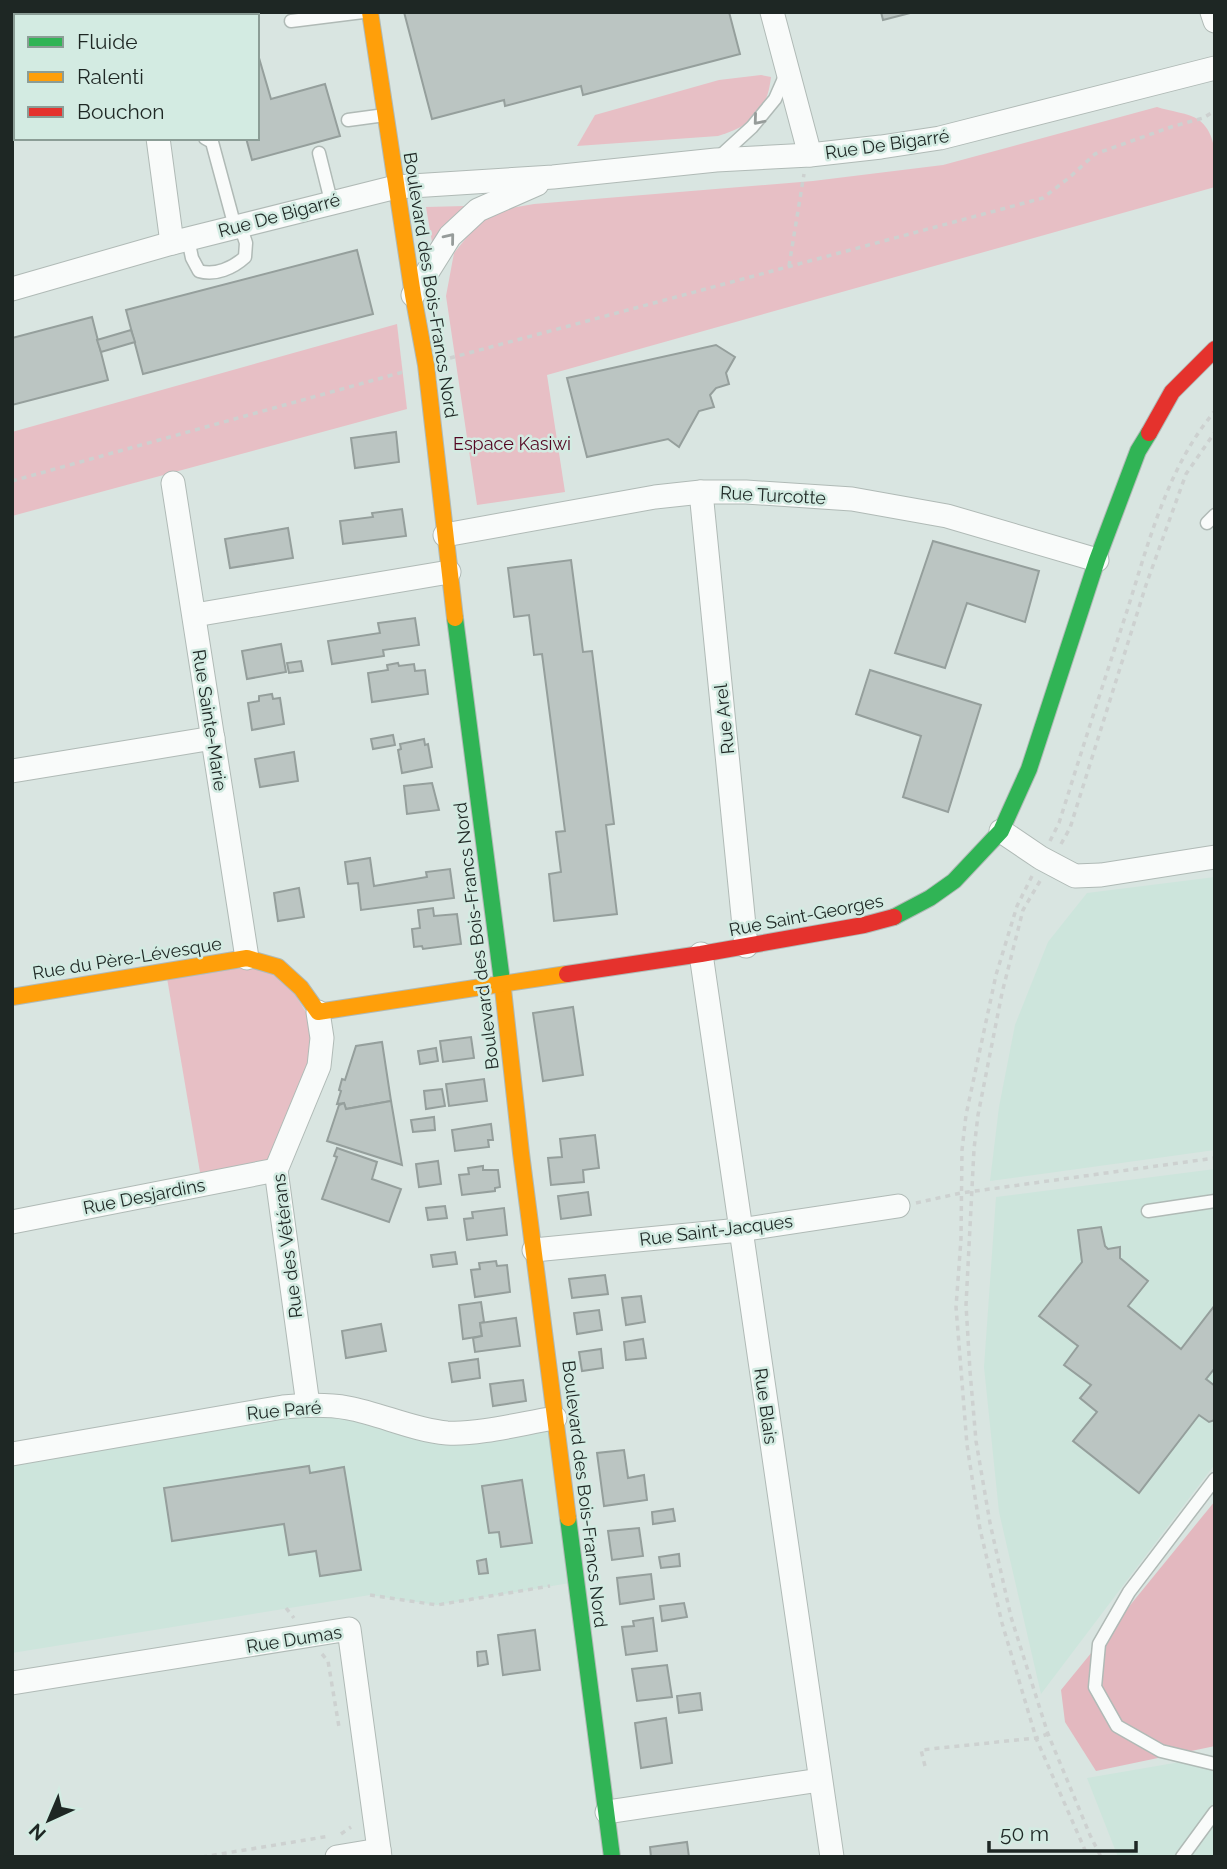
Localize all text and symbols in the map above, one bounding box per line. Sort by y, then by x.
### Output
legend [14,14,259,140]
text: Fluide [77,29,138,54]
text: Ralenti [77,64,144,89]
text: Bouchon [77,99,164,124]
one-way arrow [754,112,766,125]
street label: Rue De Bigarré [824,125,951,163]
street label: Boulevard des Bois-Francs Nord [400,151,462,419]
street label: Rue De Bigarré [216,189,343,241]
one-way arrow [442,233,454,246]
park label: Espace Kasiwi [453,433,571,454]
street label: Rue Turcotte [720,482,827,508]
street label: Rue Sainte-Marie [188,648,232,793]
street label: Rue Arel [710,683,738,755]
street label: Boulevard des Bois-Francs Nord [449,801,503,1071]
street label: Rue Saint-Georges [727,890,885,940]
street label: Rue du Père-Lévesque [31,933,223,983]
street label: Rue des Vétérans [268,1172,306,1319]
street label: Rue Desjardins [81,1174,207,1218]
street label: Rue Saint-Jacques [638,1210,794,1250]
street label: Boulevard des Bois-Francs Nord [558,1359,612,1629]
street label: Rue Blais [750,1367,782,1446]
street label: Rue Paré [246,1396,323,1424]
street label: Rue Dumas [245,1621,343,1657]
north arrow [14,1785,84,1855]
scale bar [989,1810,1136,1854]
text: N [24,1819,50,1845]
text: 50 m [1000,1821,1049,1846]

